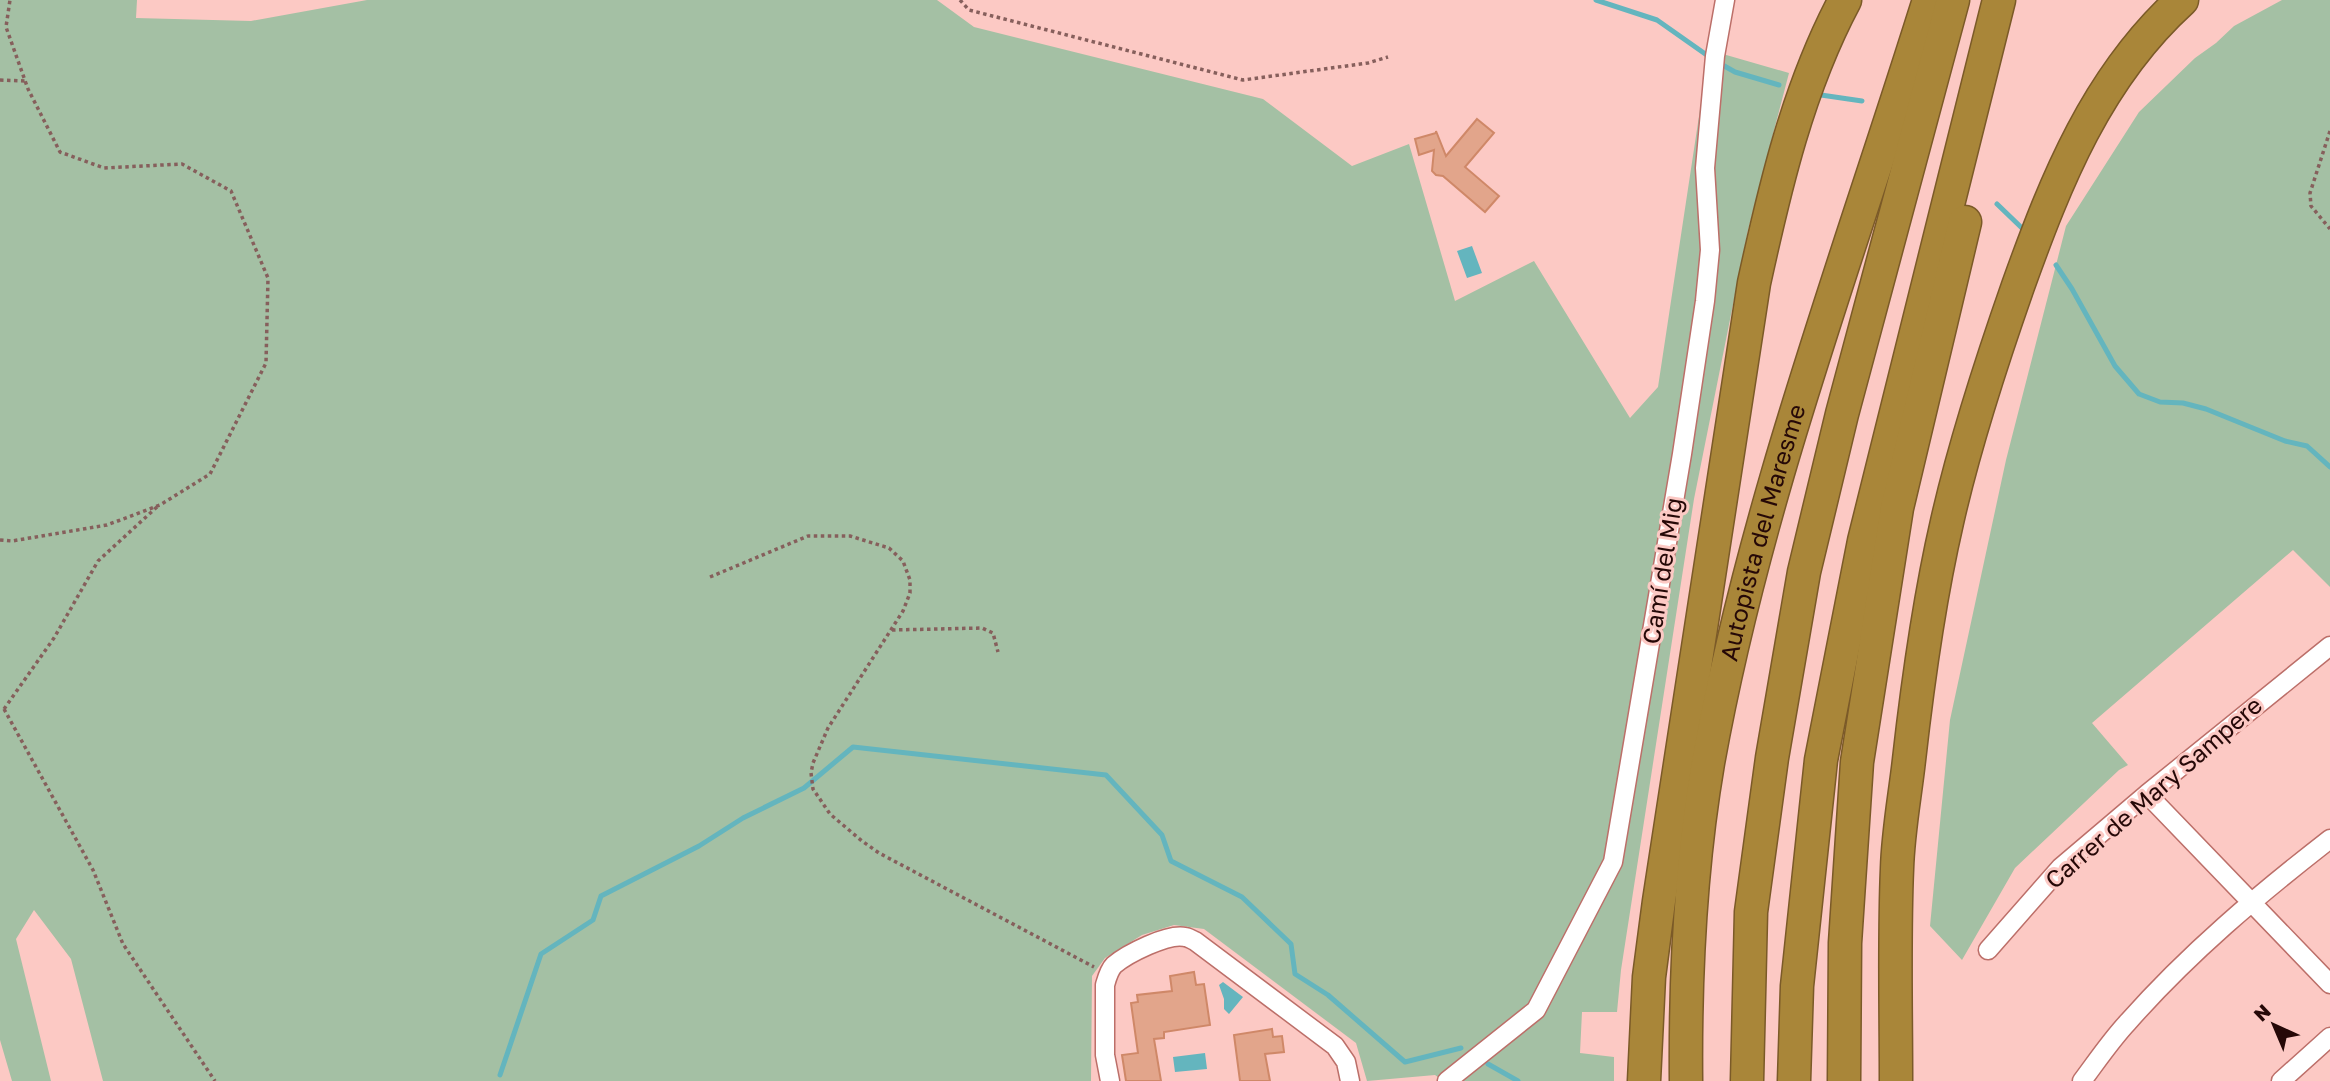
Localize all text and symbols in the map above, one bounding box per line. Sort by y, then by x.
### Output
street label: Autopista del Maresme [1713,401,1811,664]
street label: Camí del Mig [1636,496,1687,646]
street label: Carrer de Mary Sampere [2039,690,2267,894]
north arrow [2239,990,2309,1060]
text: N [2249,999,2275,1026]

